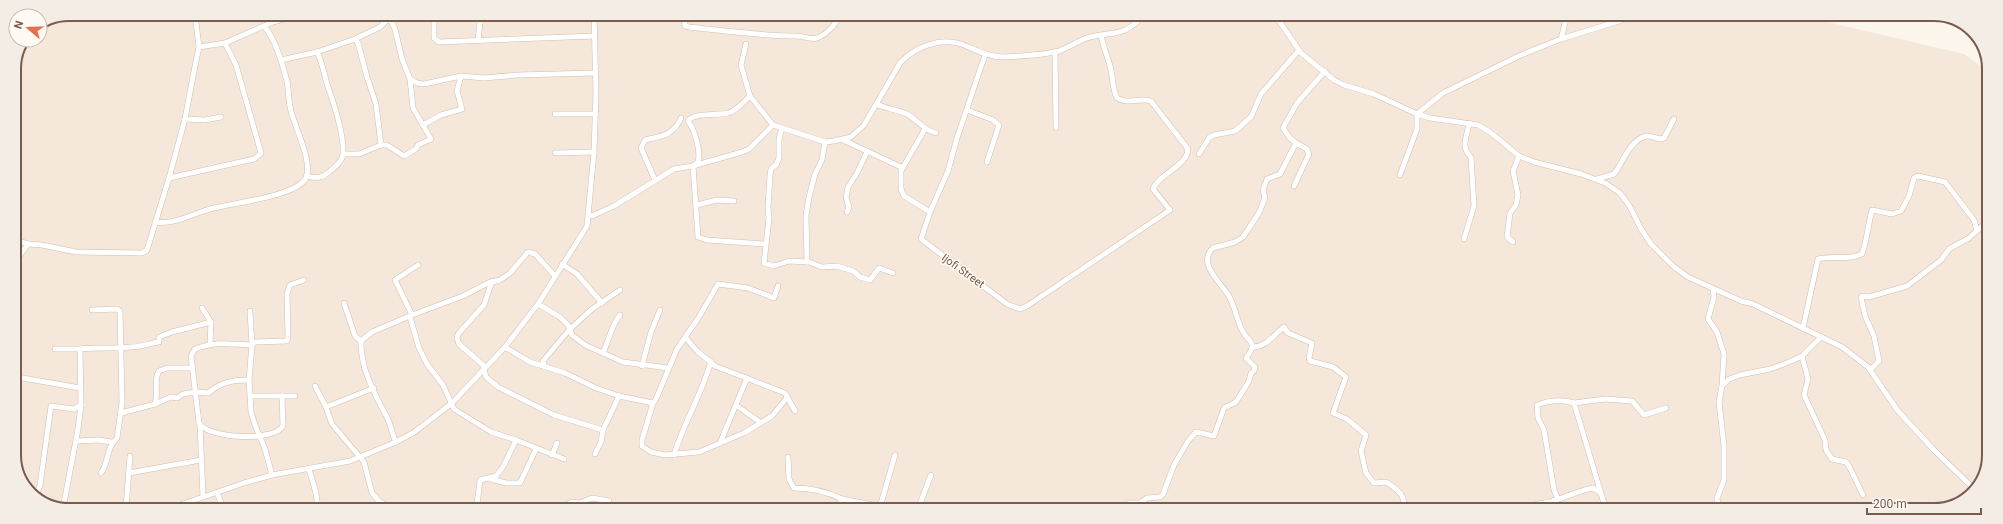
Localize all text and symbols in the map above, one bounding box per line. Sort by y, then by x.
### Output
north arrow [8,8,48,48]
text: N [12,19,27,31]
street label: Ijofi Street [939,251,987,291]
scale bar [1867,490,1981,516]
text: 200 m [1873,497,1907,511]

